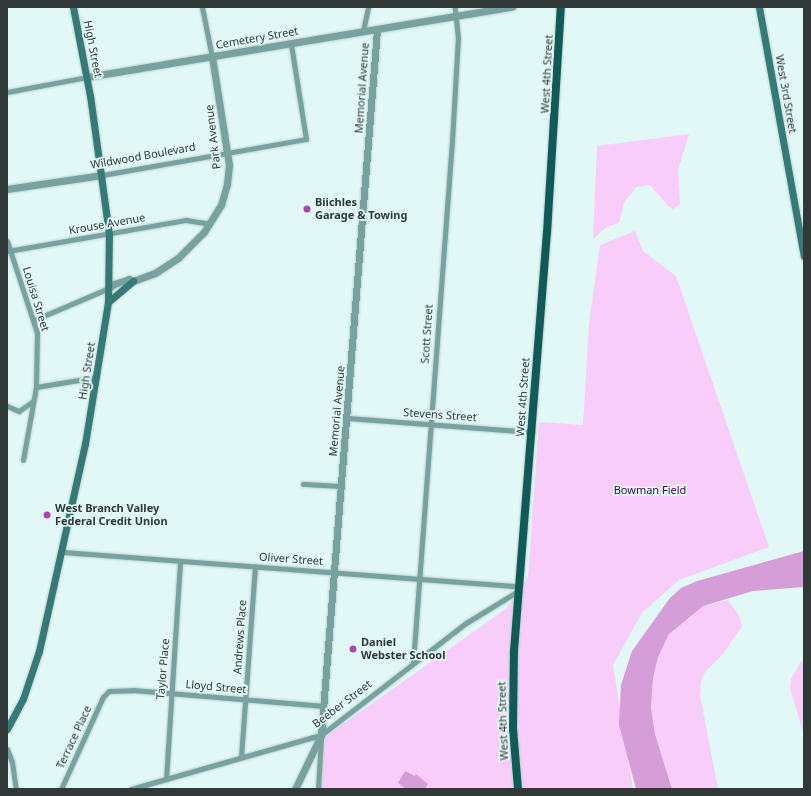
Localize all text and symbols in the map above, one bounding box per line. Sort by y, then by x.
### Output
street label: High Street [81,19,105,79]
street label: Cemetery Street [215,24,299,52]
street label: West 4th Street [538,34,556,114]
street label: Memorial Avenue [352,42,372,134]
street label: West 3rd Street [773,54,799,134]
street label: Park Avenue [203,104,223,170]
street label: Wildwood Boulevard [89,140,197,172]
place label: Biichles Garage & Towing [315,196,407,222]
marker: Biichles Garage & Towing [302,204,312,214]
street label: Krouse Avenue [68,211,146,237]
street label: Louisa Street [20,265,52,333]
street label: Scott Street [418,304,436,364]
street label: High Street [76,341,98,401]
street label: West 4th Street [514,357,532,437]
street label: Memorial Avenue [326,365,348,457]
street label: Stevens Street [403,406,477,424]
park label: Bowman Field [614,483,686,497]
place label: West Branch Valley Federal Credit Union [55,502,168,528]
marker: West Branch Valley Federal Credit Union [42,510,52,520]
street label: Oliver Street [259,550,323,568]
street label: Andrews Place [231,599,249,675]
place label: Daniel Webster School [361,636,445,662]
street label: Taylor Place [154,638,172,700]
marker: Daniel Webster School [348,644,358,654]
street label: Beeber Street [310,677,374,731]
street label: Lloyd Street [185,678,247,696]
street label: West 4th Street [495,681,511,761]
street label: Terrace Place [54,703,94,771]

